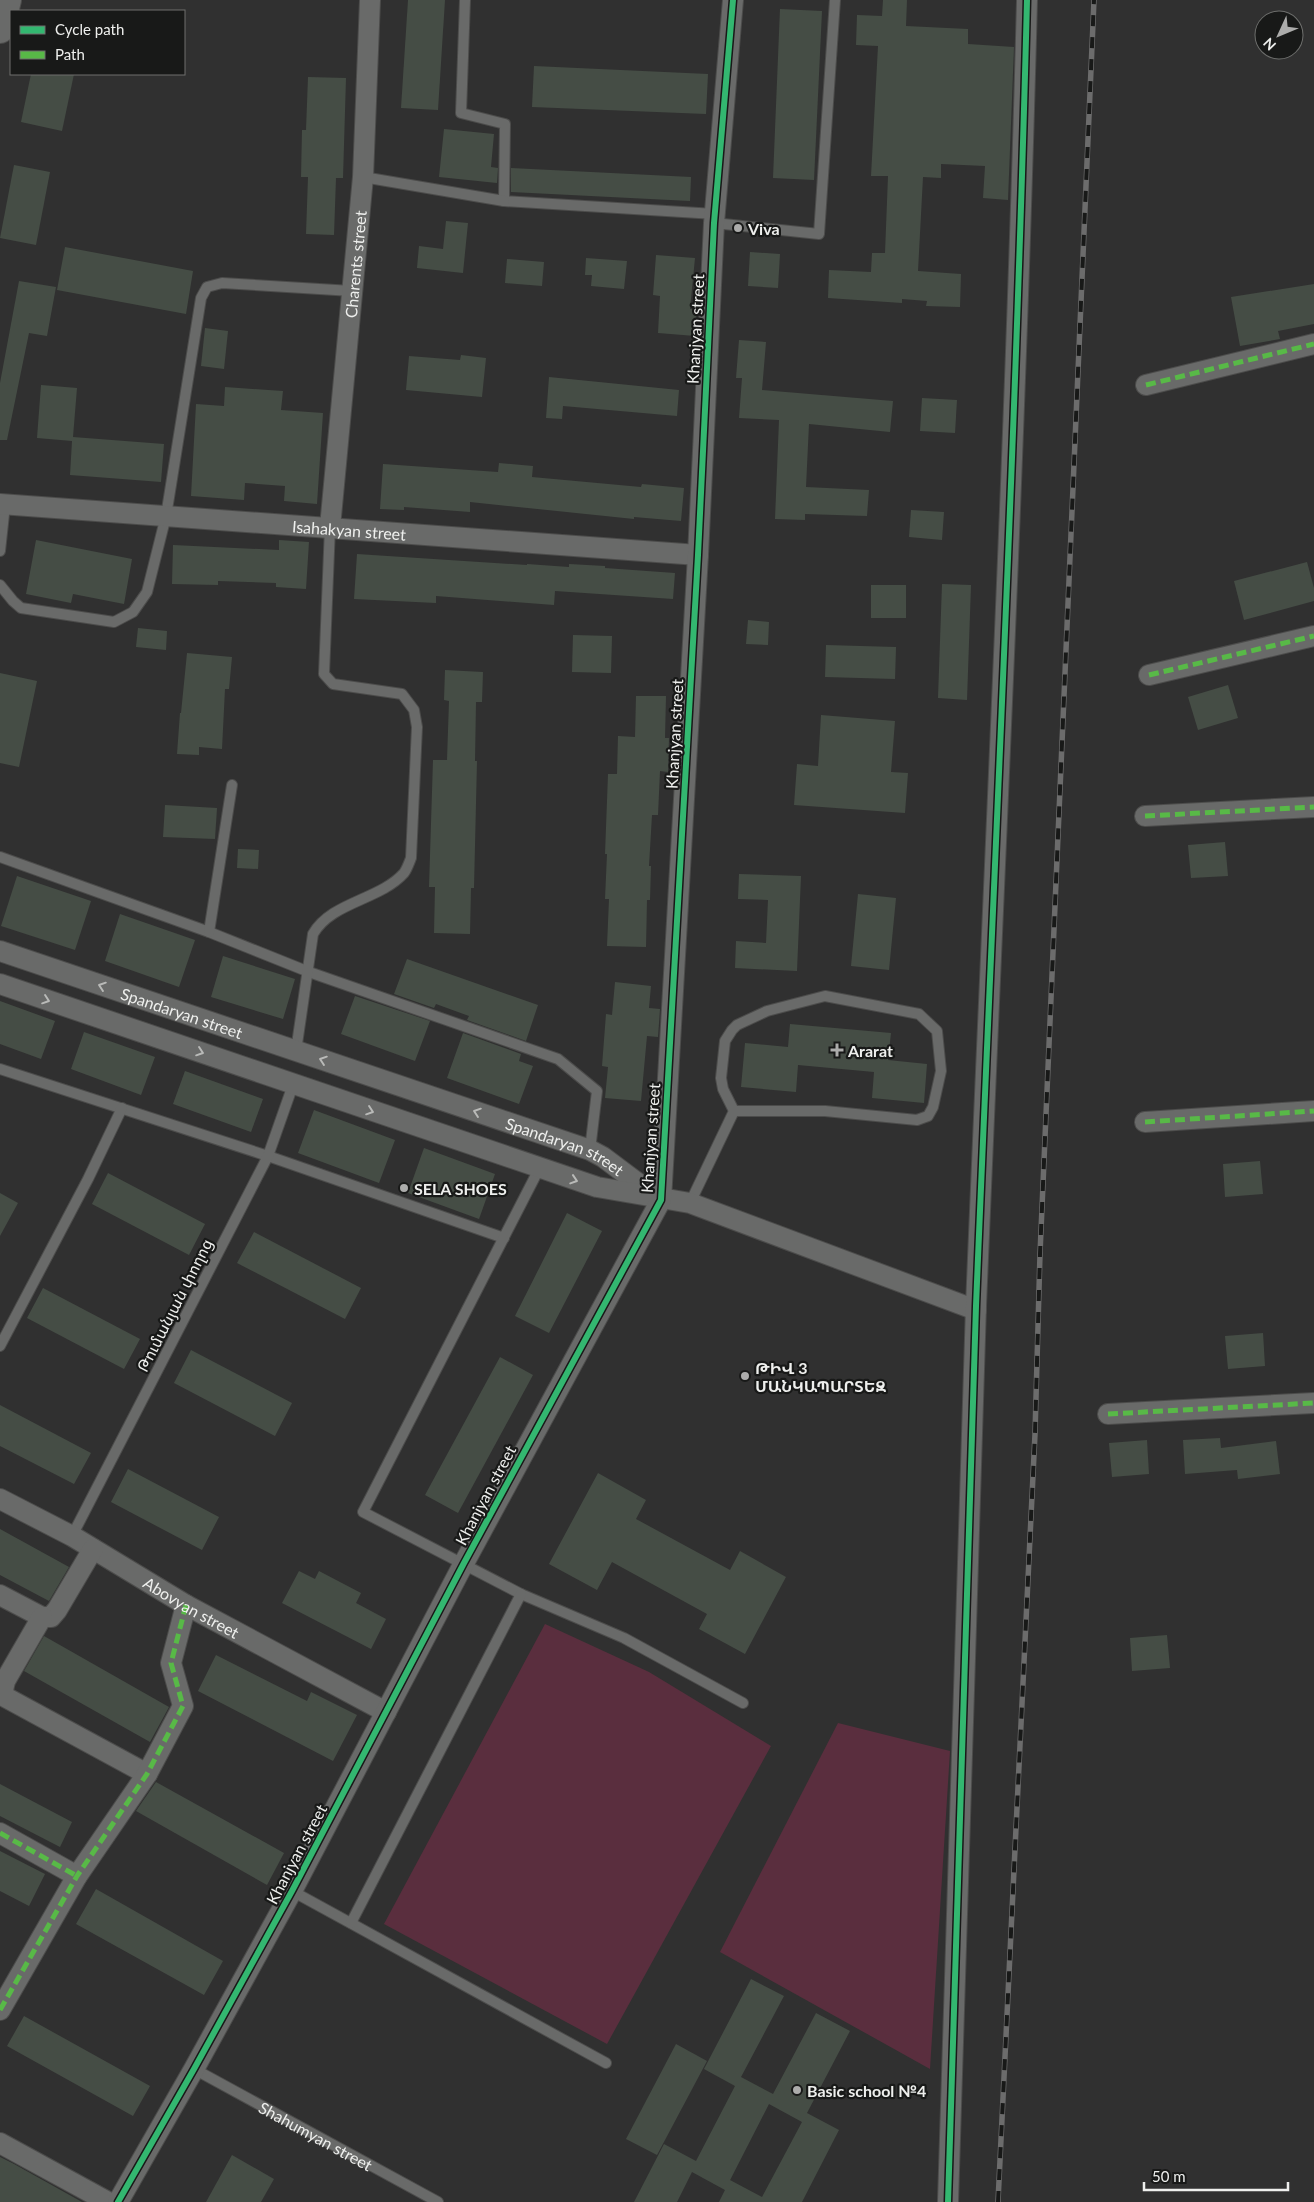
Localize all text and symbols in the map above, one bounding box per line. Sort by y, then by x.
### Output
legend [10,10,185,75]
north arrow [1254,10,1304,60]
text: Cycle path [55,20,124,38]
text: N [1259,35,1279,54]
text: Path [55,45,85,63]
street label: Charents street [340,209,369,319]
place label: Viva [747,219,780,238]
marker: Viva [732,222,744,234]
street label: Khanjyan street [683,273,707,384]
street label: Isahakyan street [291,516,407,543]
street label: Khanjyan street [662,678,686,789]
one-way arrow [99,982,107,992]
street label: Spandaryan street [119,983,245,1042]
one-way arrow [41,994,50,1004]
place label: Ararat [847,1041,893,1060]
marker: Ararat [830,1043,844,1057]
one-way arrow [195,1047,203,1057]
one-way arrow [319,1056,327,1066]
street label: Khanjyan street [637,1082,663,1194]
one-way arrow [365,1105,374,1115]
one-way arrow [473,1108,482,1118]
street label: Spandaryan street [503,1113,628,1179]
one-way arrow [569,1174,577,1184]
place label: SELA SHOES [414,1179,507,1198]
marker: SELA SHOES [398,1182,410,1194]
street label: Թումանյան փողոց [132,1235,217,1375]
place label: ԹԻՎ 3 ՄԱՆԿԱՊԱՐՏԵԶ [755,1358,886,1395]
marker: ԹԻՎ 3 ՄԱՆԿԱՊԱՐՏԵԶ [739,1370,751,1382]
street label: Khanjyan street [451,1442,519,1548]
street label: Abovyan street [140,1572,243,1641]
street label: Khanjyan street [262,1801,330,1907]
place label: Basic school №4 [807,2081,926,2100]
marker: Basic school №4 [791,2084,803,2096]
street label: Shahumyan street [256,2097,376,2174]
scale bar [1144,2160,1288,2192]
text: 50 m [1152,2167,1186,2185]

